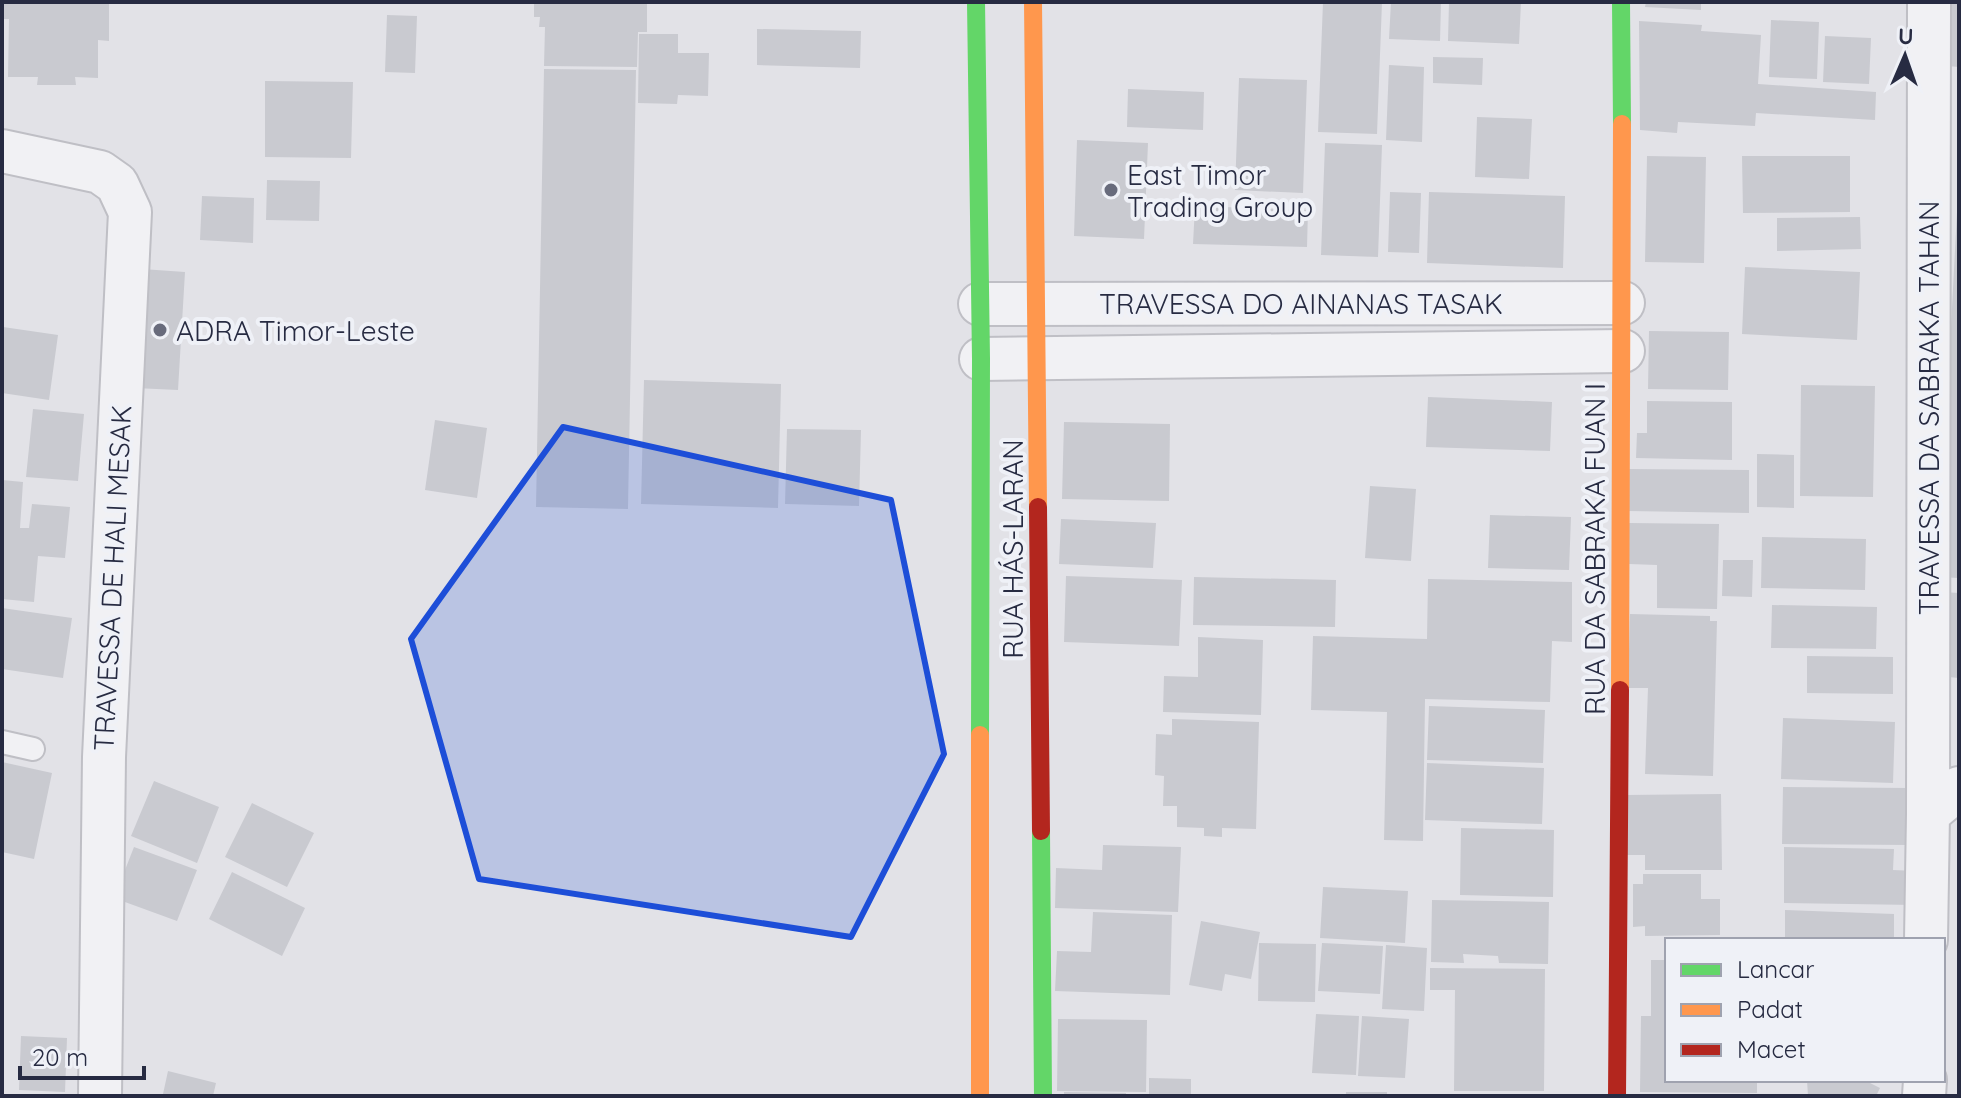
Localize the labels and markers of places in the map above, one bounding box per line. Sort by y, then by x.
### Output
place label: East Timor Trading Group [1127,157,1313,224]
marker: East Timor Trading Group [1102,181,1120,199]
place label: ADRA Timor-Leste [176,313,415,348]
marker: ADRA Timor-Leste [151,321,169,339]

